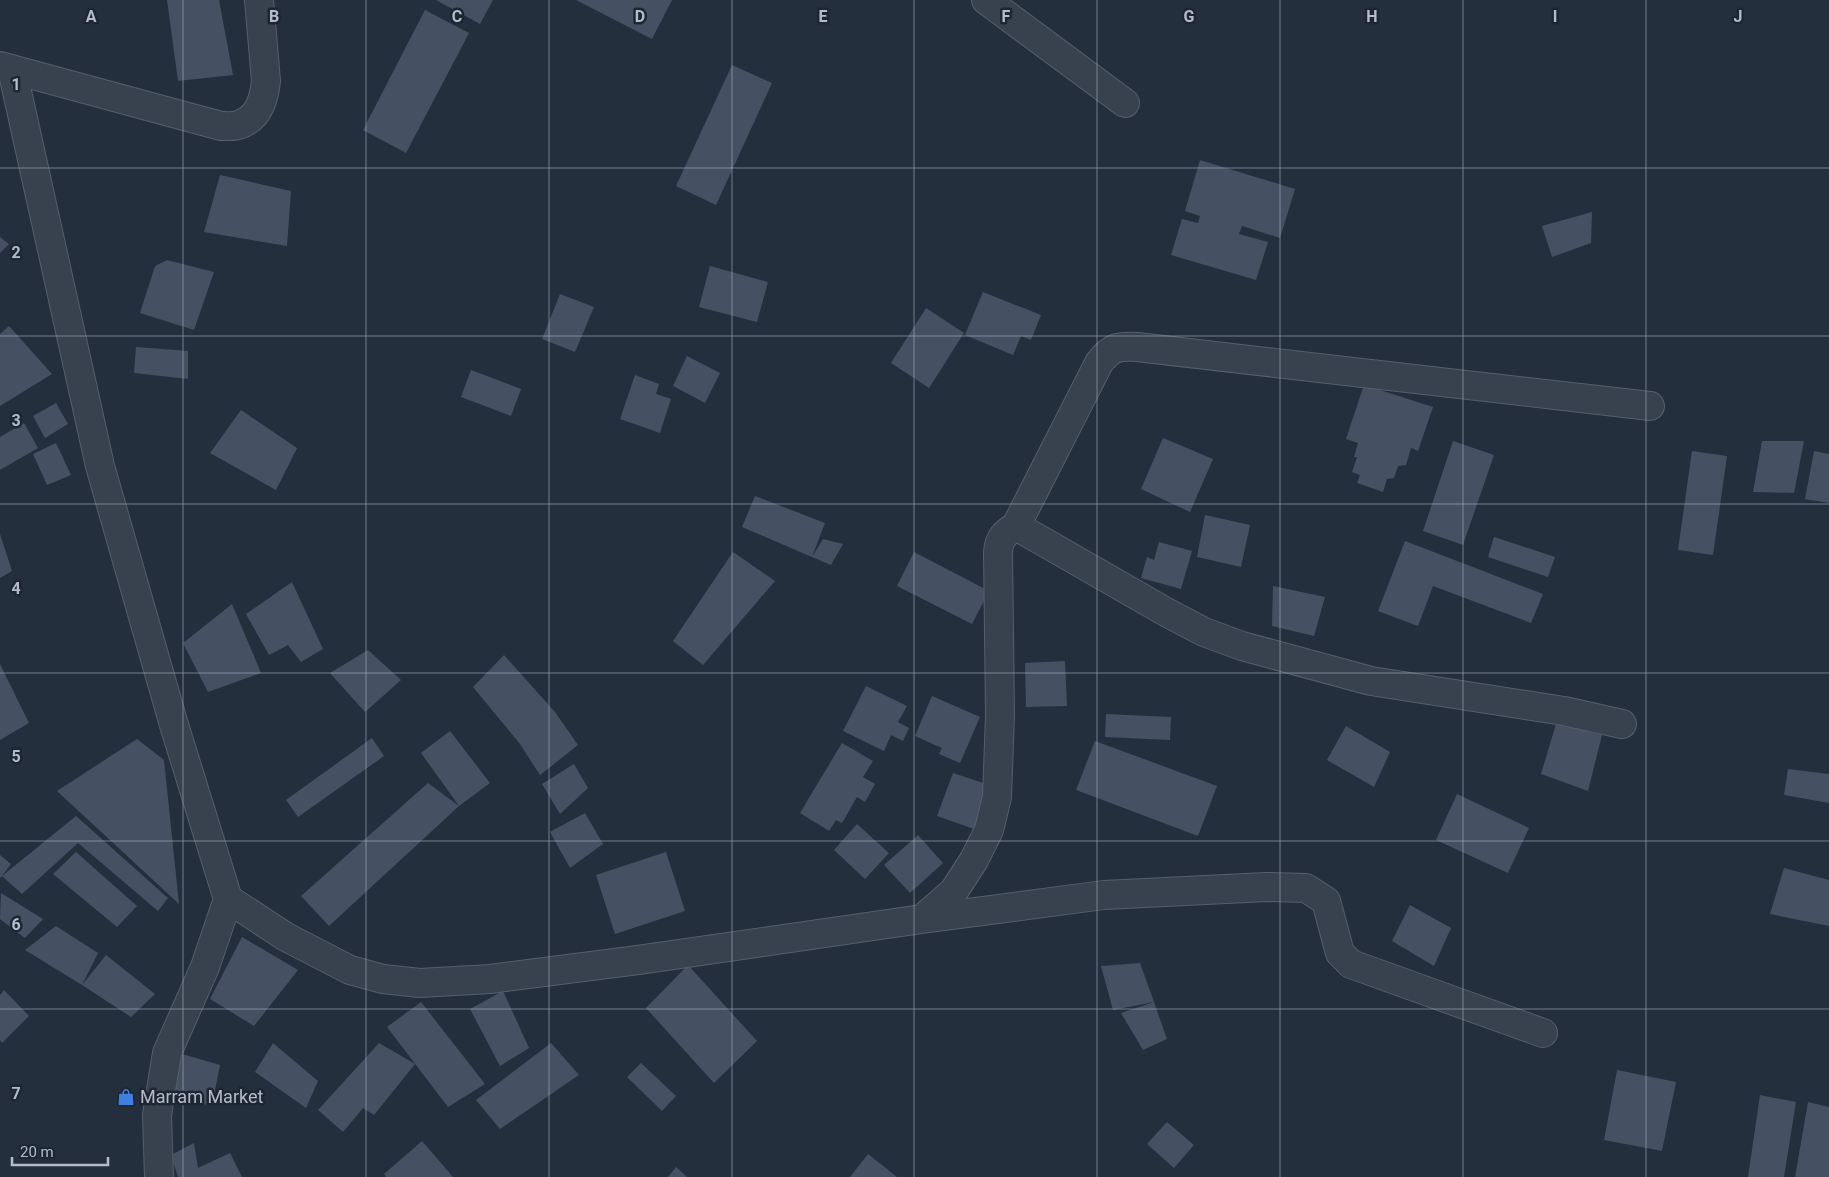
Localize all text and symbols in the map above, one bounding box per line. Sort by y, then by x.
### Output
text: A [86,7,97,26]
text: B [269,7,279,26]
text: C [452,7,462,26]
text: D [635,7,645,26]
text: E [819,7,828,26]
text: F [1002,7,1011,26]
text: G [1184,7,1195,26]
text: H [1366,7,1378,26]
text: I [1553,7,1557,26]
text: J [1734,7,1742,26]
text: 1 [11,75,21,94]
text: 2 [11,243,21,262]
text: 3 [11,411,21,430]
text: 4 [11,579,21,598]
text: 5 [11,747,21,766]
text: 6 [11,915,21,934]
text: 7 [11,1084,21,1103]
place label: Marram Market [140,1086,263,1107]
shop icon: Marram Market [116,1087,136,1107]
scale bar [12,1134,109,1166]
text: 20 m [20,1143,54,1161]

